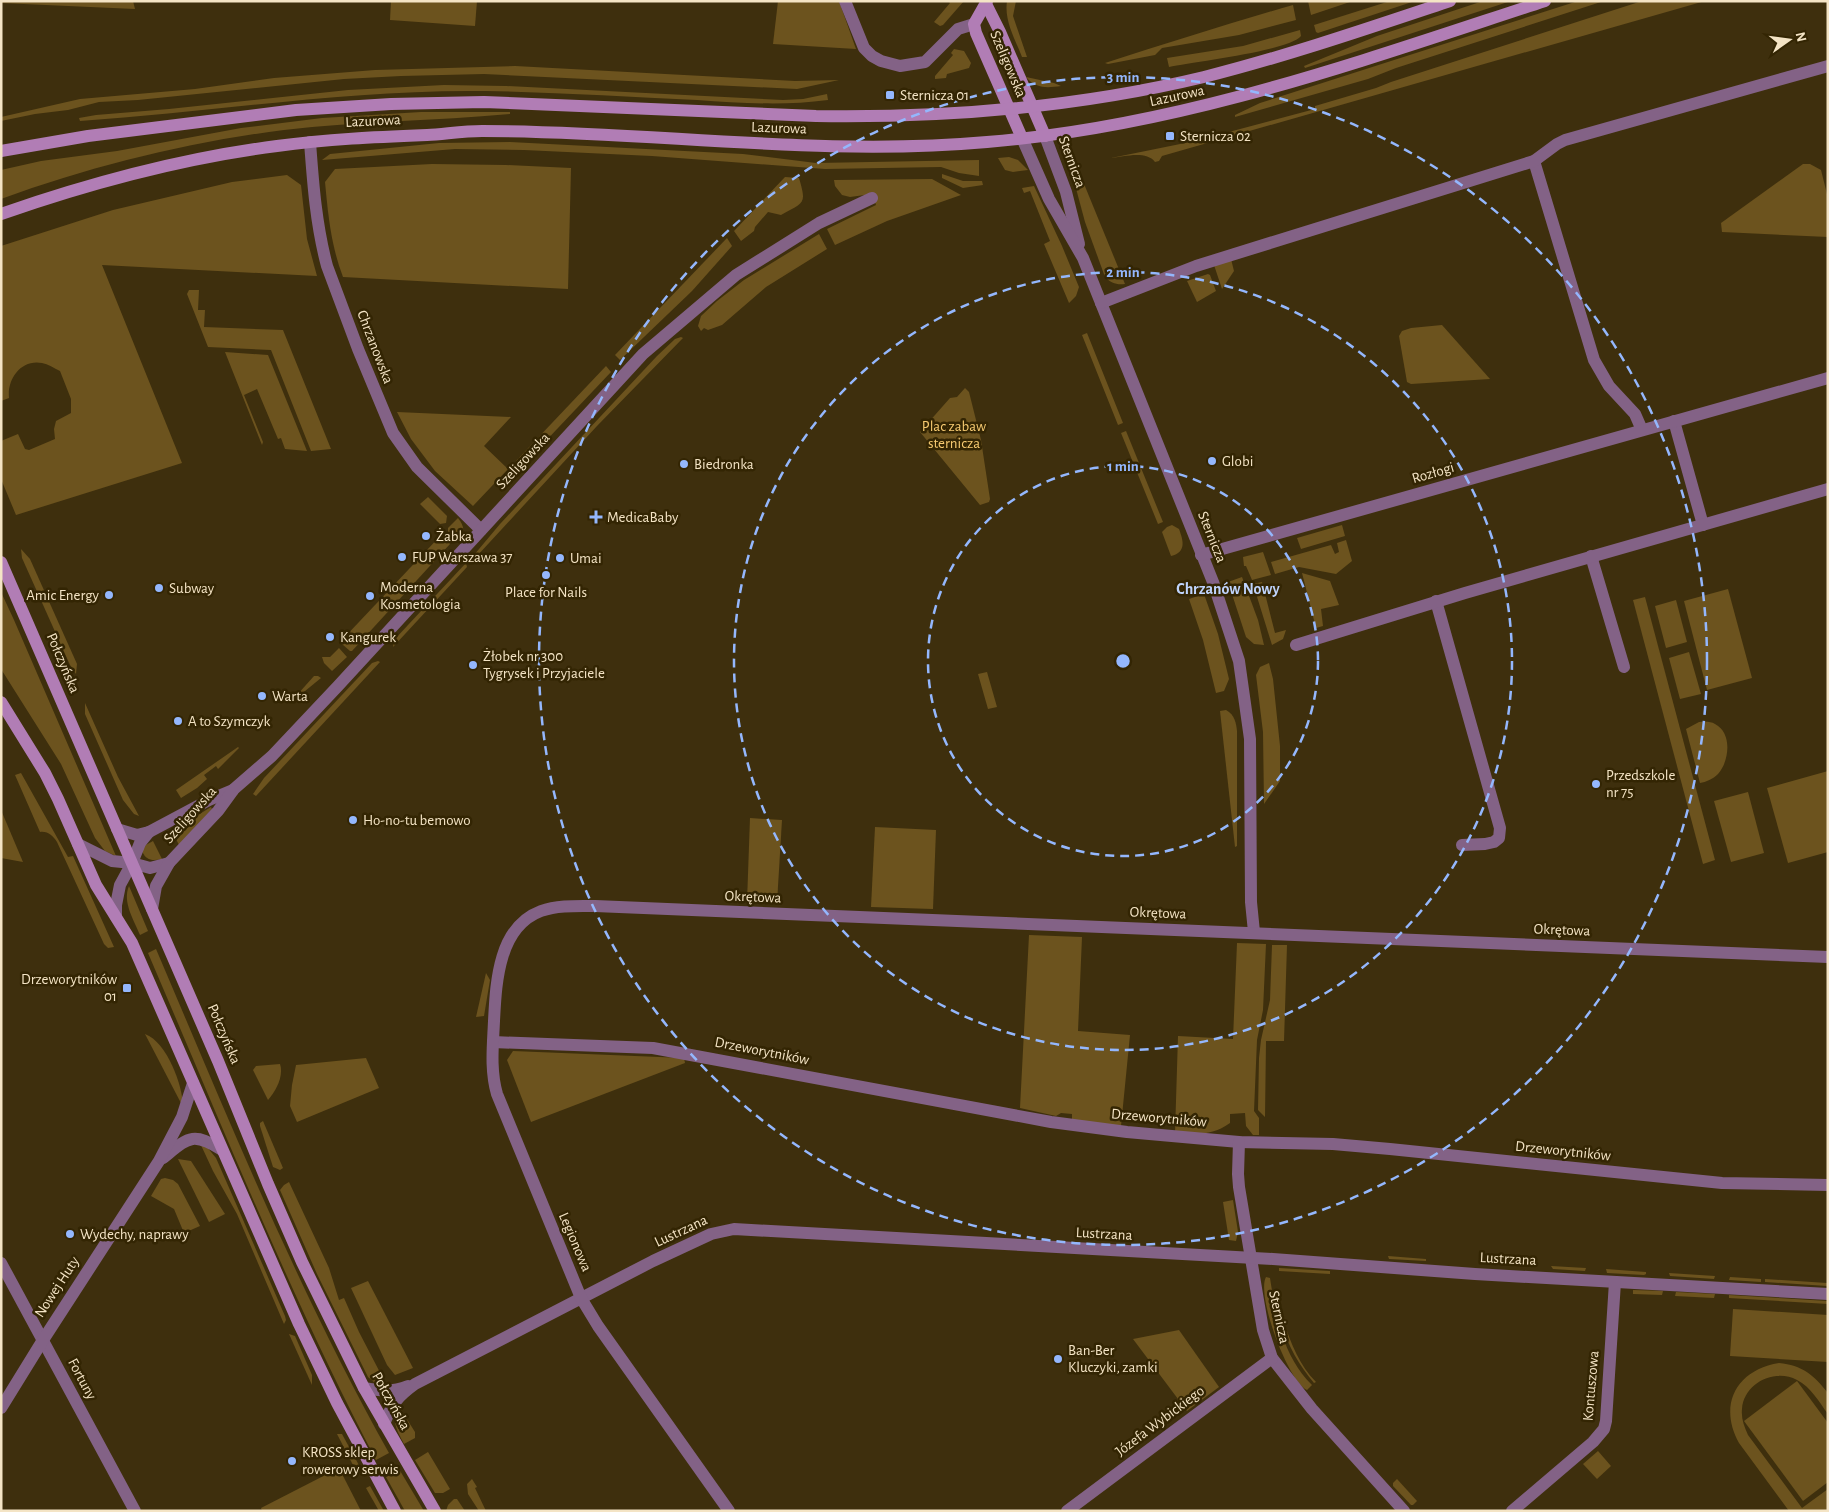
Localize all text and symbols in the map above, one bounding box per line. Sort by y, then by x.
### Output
north arrow [1764,15,1814,65]
street label: Szeligowska [987,28,1029,100]
text: N [1793,31,1809,44]
text: 3 min [1107,70,1139,85]
street label: Lazurowa [1148,83,1206,109]
place label: Sternicza 01 [900,88,969,103]
marker: Sternicza 01 [884,89,896,101]
street label: Lazurowa [345,112,401,130]
street label: Lazurowa [751,120,807,136]
place label: Sternicza 02 [1180,129,1251,144]
marker: Sternicza 02 [1164,130,1176,142]
street label: Sternicza [1056,134,1088,190]
text: 2 min [1106,265,1140,280]
street label: Chrzanowska [354,308,396,386]
park label: Plac zabaw sternicza [922,419,986,451]
street label: Szeligowska [493,430,553,492]
place label: Globi [1222,454,1253,469]
marker: Globi [1206,455,1218,467]
place label: Biedronka [694,457,754,472]
marker: Biedronka [678,458,690,470]
text: 1 min [1107,459,1139,474]
street label: Rozłogi [1410,460,1456,486]
street label: Sternicza [1195,509,1229,565]
marker: MedicaBaby [589,510,603,524]
place label: MedicaBaby [607,510,679,525]
place label: Żabka [436,527,472,544]
marker: Żabka [420,530,432,542]
place label: FUP Warszawa 37 [412,550,513,565]
marker: FUP Warszawa 37 [396,551,408,563]
place label: Umai [570,551,602,566]
marker: Umai [554,552,566,564]
marker: Place for Nails [540,569,552,581]
place label: Moderna Kosmetologia [380,580,461,612]
place label: Subway [169,581,215,596]
district label: Chrzanów Nowy [1176,581,1281,598]
marker: Subway [153,582,165,594]
place label: Place for Nails [505,585,587,600]
place label: Amic Energy [26,588,100,603]
marker: Amic Energy [103,589,115,601]
marker: Moderna Kosmetologia [364,590,376,602]
place label: Kangurek [340,630,396,645]
street label: Połczyńska [44,631,82,695]
marker: Kangurek [324,631,336,643]
place label: Żłobek nr 300 Tygrysek i Przyjaciele [483,647,605,681]
centre of rings [1114,652,1132,670]
marker: Żłobek nr 300 Tygrysek i Przyjaciele [467,659,479,671]
place label: Warta [272,689,308,704]
marker: Warta [256,690,268,702]
place label: A to Szymczyk [188,714,271,729]
marker: A to Szymczyk [172,715,184,727]
place label: Przedszkole nr 75 [1606,768,1675,800]
marker: Przedszkole nr 75 [1590,778,1602,790]
street label: Szeligowska [161,784,219,846]
place label: Ho-no-tu bemowo [363,813,471,828]
marker: Ho-no-tu bemowo [347,814,359,826]
street label: Okrętowa [724,889,782,905]
street label: Okrętowa [1129,905,1187,921]
street label: Okrętowa [1533,922,1591,938]
place label: Drzeworytników 01 [21,972,117,1004]
marker: Drzeworytników 01 [121,982,133,994]
street label: Połczyńska [205,1002,243,1066]
street label: Drzeworytników [713,1034,811,1068]
street label: Drzeworytników [1111,1106,1207,1130]
street label: Drzeworytników [1514,1139,1612,1163]
street label: Legionowa [556,1210,594,1274]
street label: Lustrzana [652,1212,710,1250]
street label: Lustrzana [1075,1225,1133,1243]
place label: Wydechy, naprawy [80,1227,189,1242]
marker: Wydechy, naprawy [64,1228,76,1240]
street label: Lustrzana [1479,1250,1537,1268]
street label: Nowej Huty [32,1253,82,1320]
street label: Sternicza [1266,1289,1292,1345]
place label: Ban-Ber Kluczyki, zamki [1068,1343,1158,1375]
street label: Kontuszowa [1580,1350,1602,1422]
marker: Ban-Ber Kluczyki, zamki [1052,1353,1064,1365]
street label: Fortuny [65,1356,99,1403]
street label: Połczyńska [369,1370,413,1432]
street label: Józefa Wybickiego [1113,1383,1207,1459]
place label: KROSS sklep rowerowy serwis [302,1445,399,1477]
marker: KROSS sklep rowerowy serwis [286,1455,298,1467]

